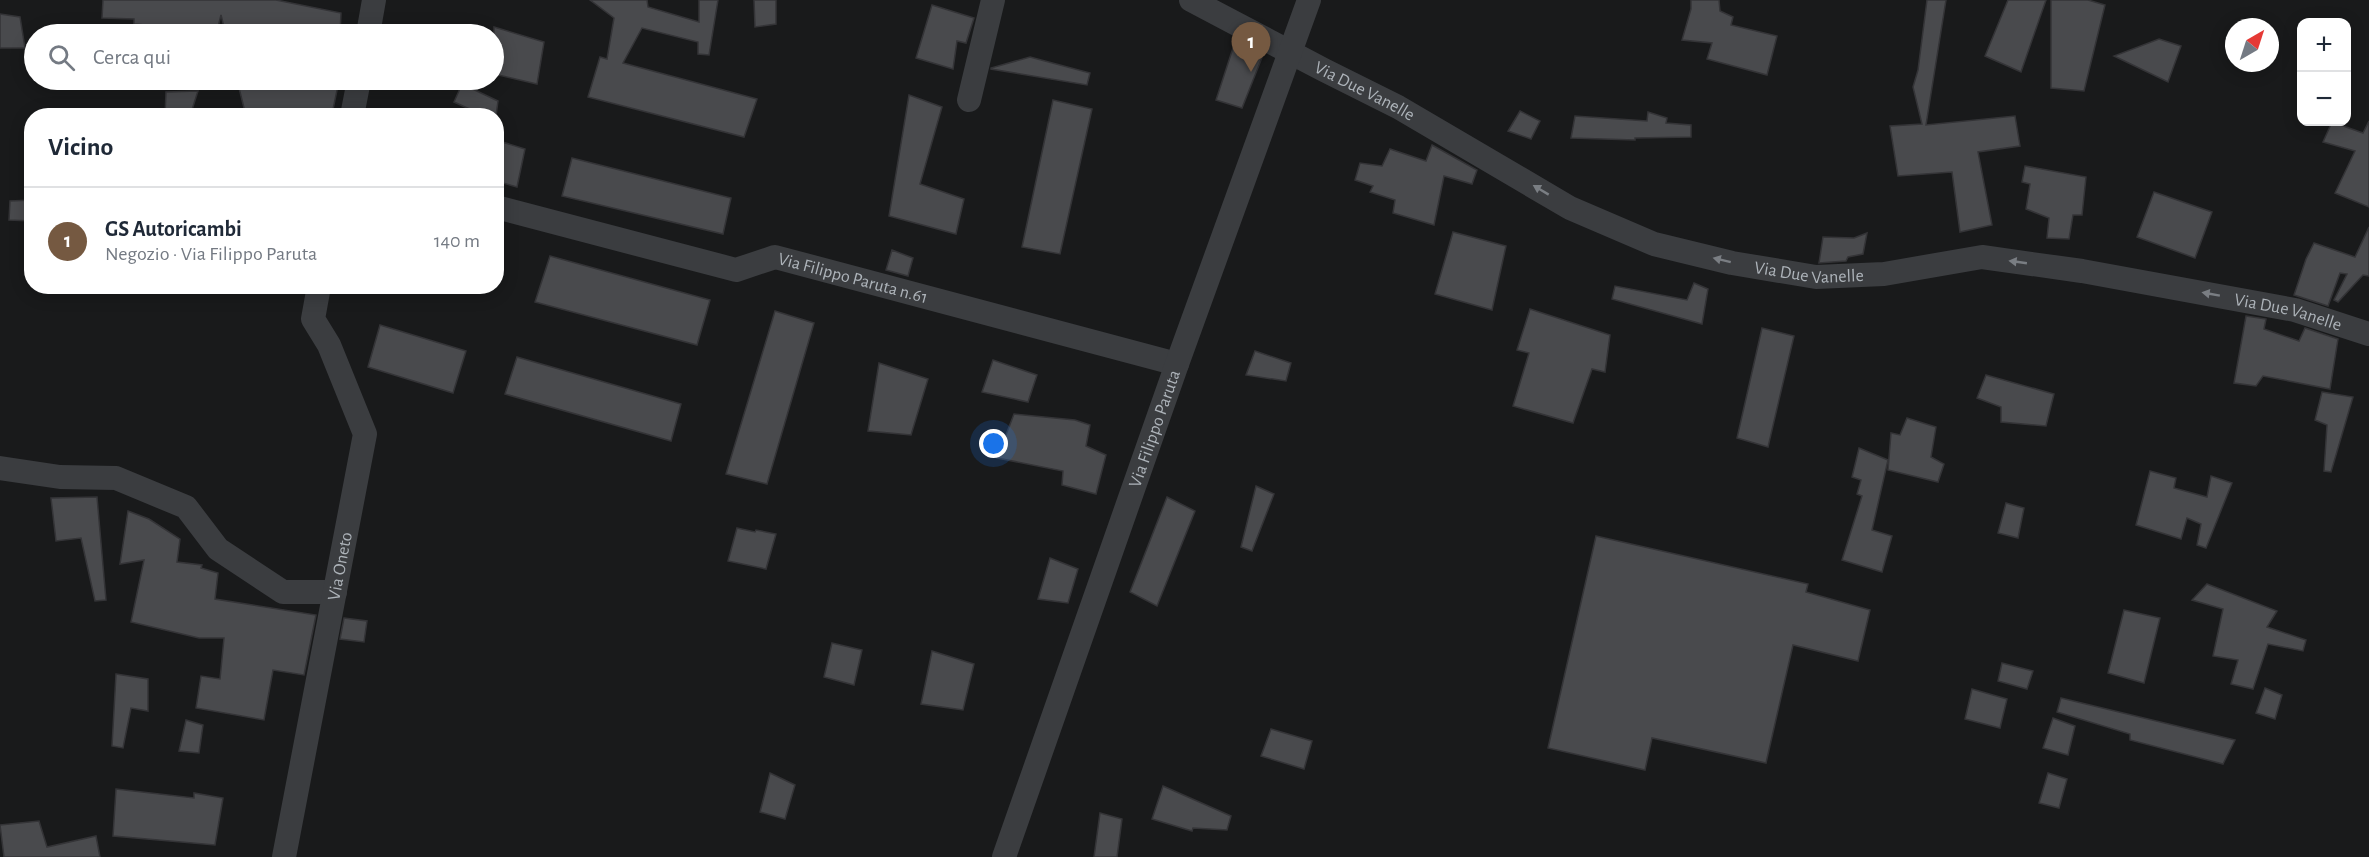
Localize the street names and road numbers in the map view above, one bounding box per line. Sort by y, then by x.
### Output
street label: Via Due Vanelle [1311,59,1418,125]
street label: Via Filippo Paruta n.61 [776,250,930,307]
street label: Via Due Vanelle [1753,259,1864,287]
street label: Via Due Vanelle [2233,291,2344,335]
street label: Via Filippo Paruta [1126,368,1184,490]
street label: Via Oneto [325,531,356,602]

